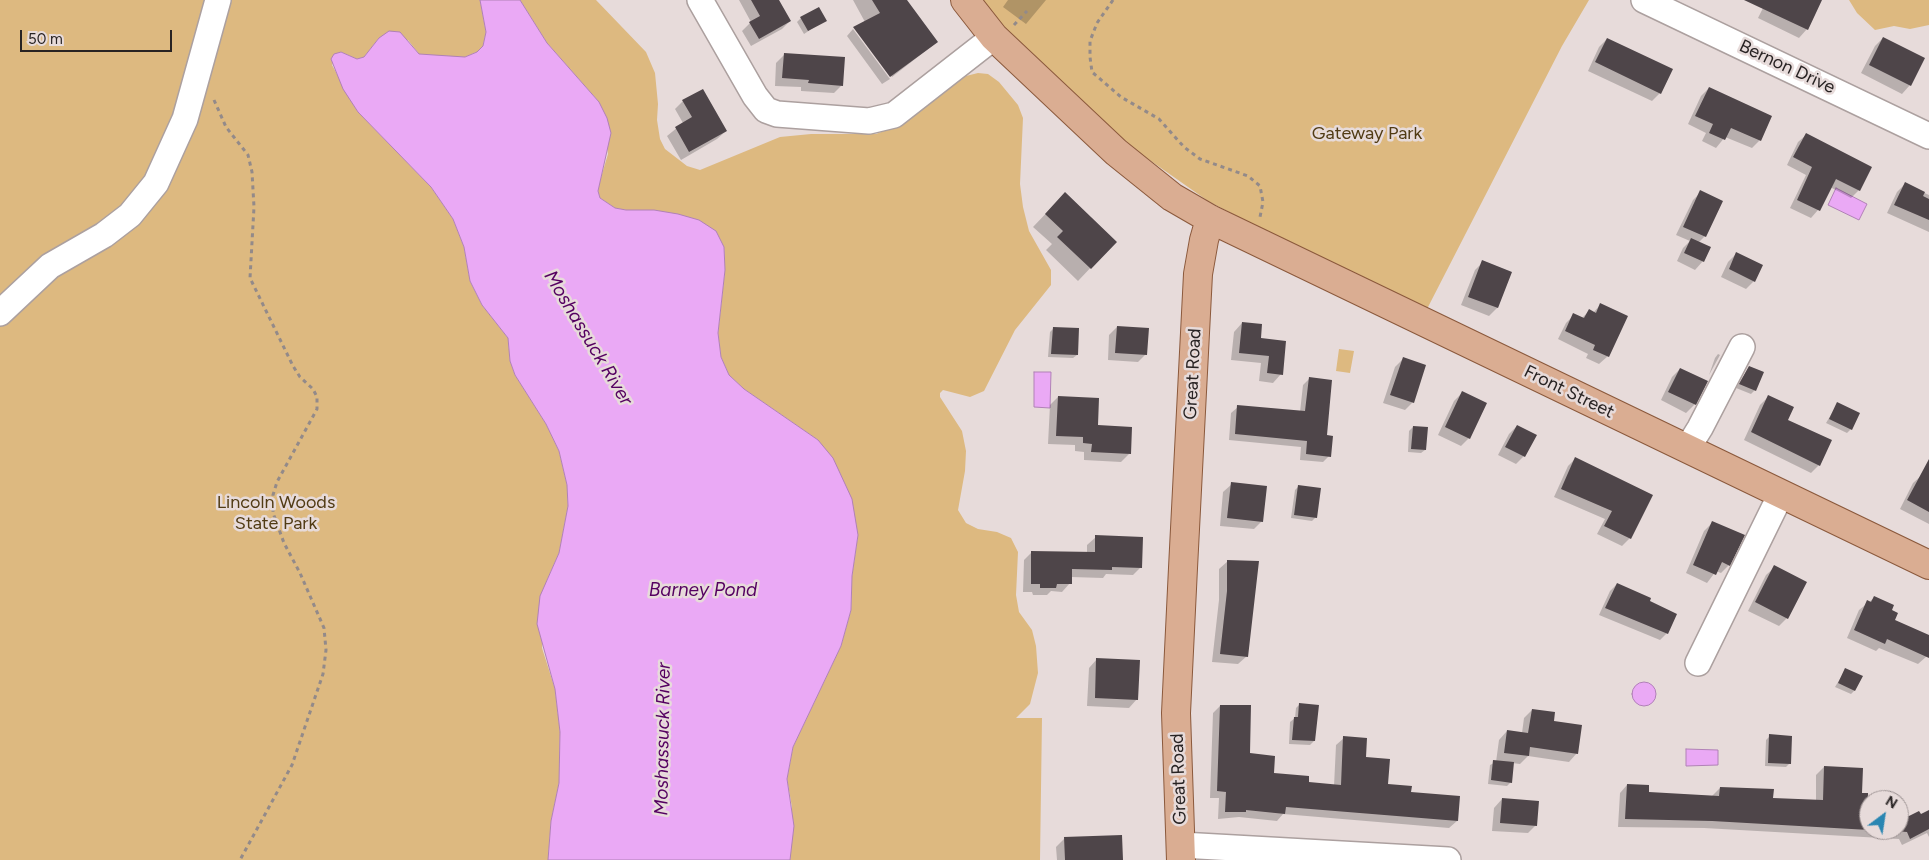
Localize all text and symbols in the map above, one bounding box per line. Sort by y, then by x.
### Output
scale bar [22,20,175,52]
text: 50 m [28,30,63,48]
street label: Bernon Drive [1736,35,1838,99]
park label: Gateway Park [1312,123,1422,145]
water label: Moshassuck River [539,266,637,410]
street label: Great Road [1180,328,1206,420]
street label: Front Street [1520,361,1618,423]
park label: Lincoln Woods State Park [217,492,335,534]
water label: Barney Pond [649,579,757,601]
water label: Moshassuck River [650,662,676,816]
street label: Great Road [1167,733,1191,825]
north arrow [1859,790,1909,840]
text: N [1882,792,1900,813]

